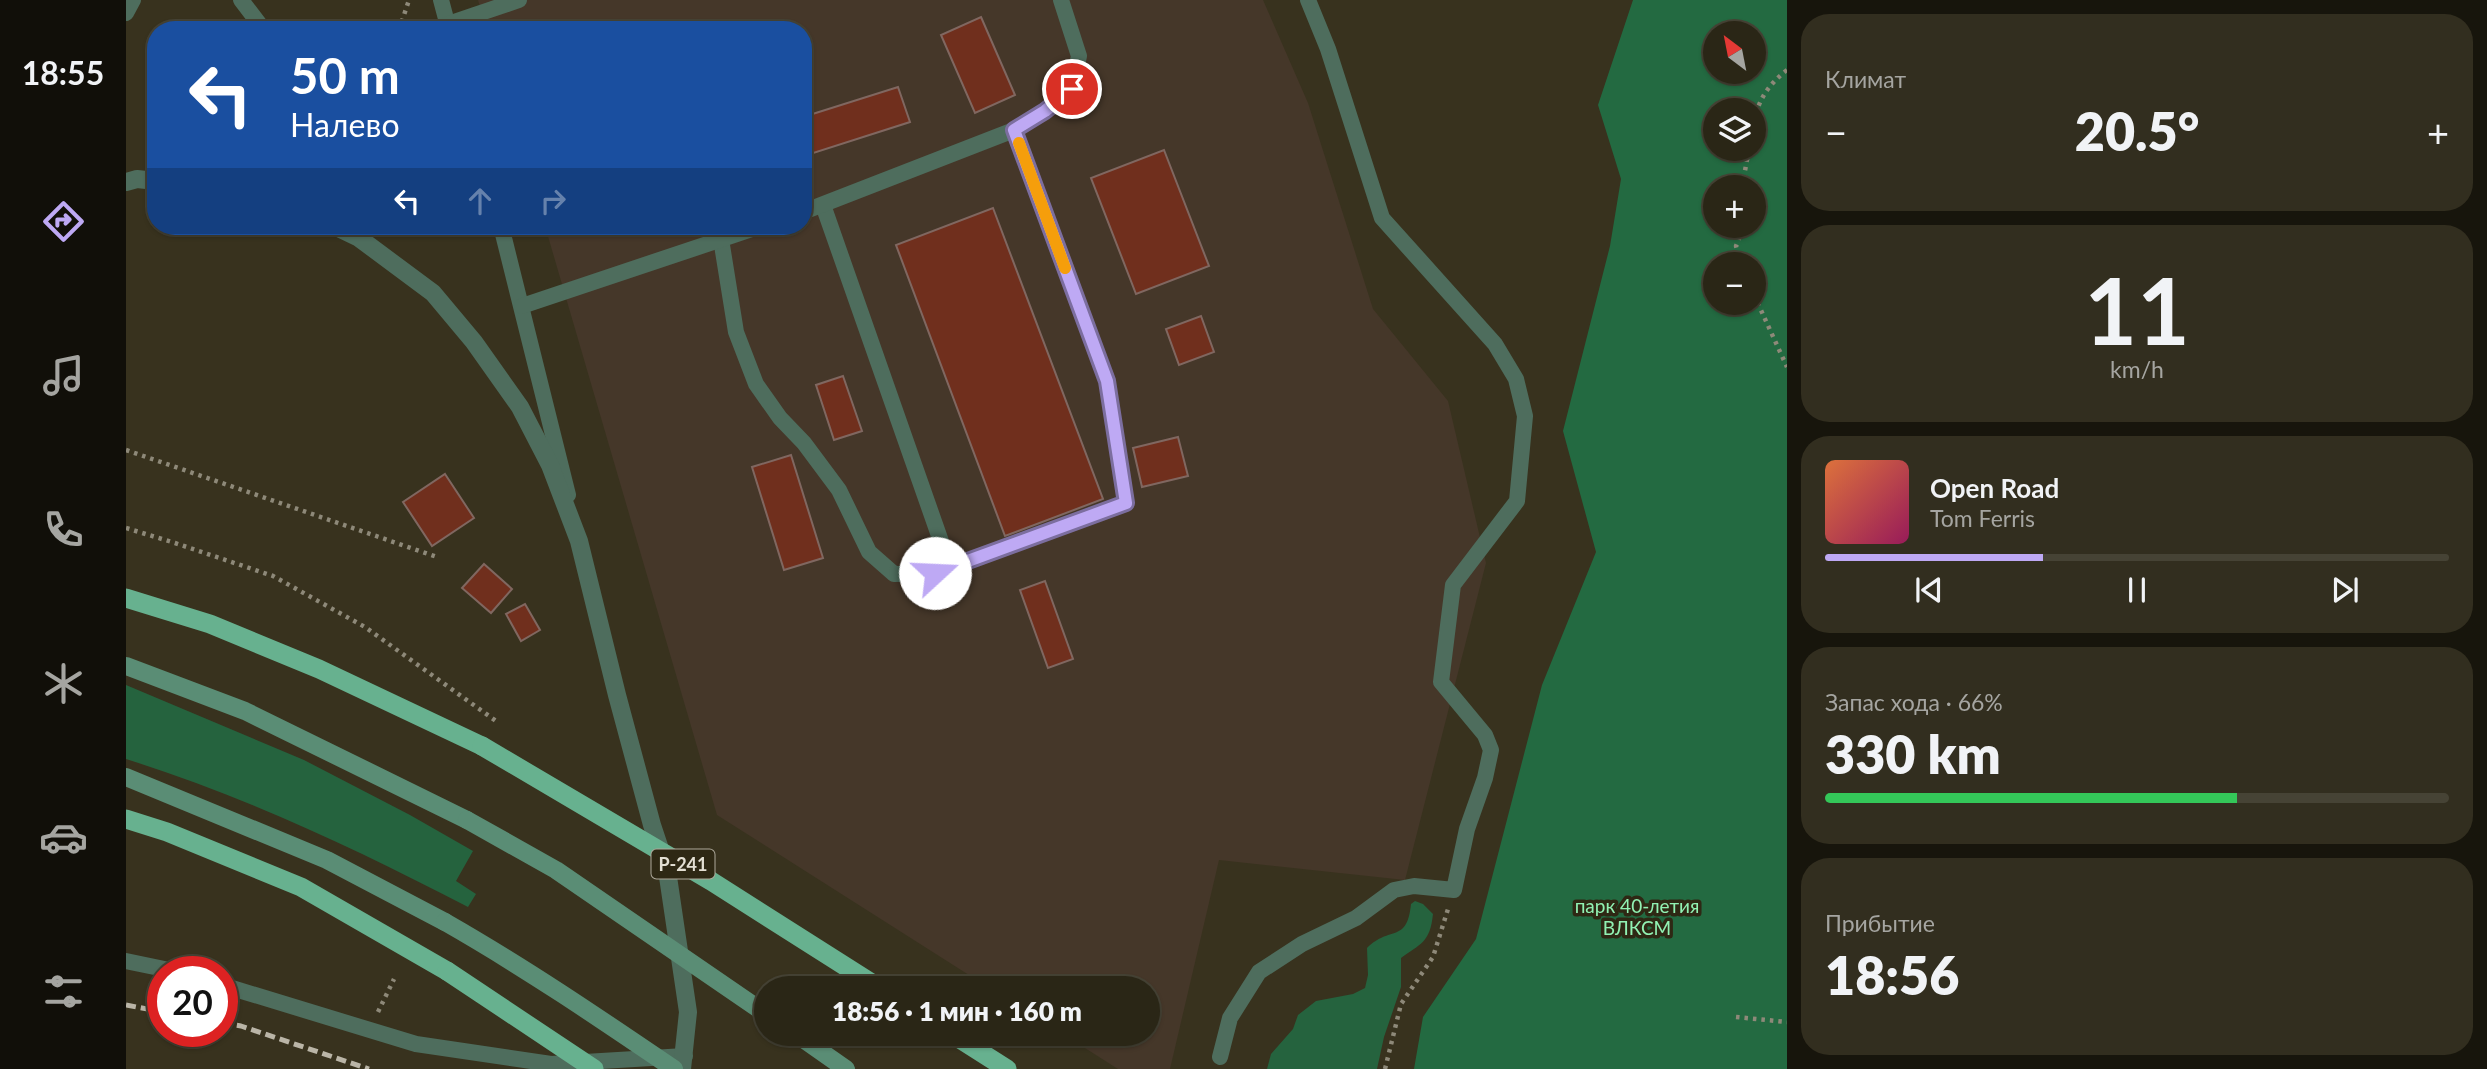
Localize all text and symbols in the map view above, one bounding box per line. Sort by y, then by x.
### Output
north arrow [1703,21,1766,84]
map controls [1703,21,1766,315]
text: 50 m [290,46,400,104]
icon: left [175,49,266,140]
text: 18:55 [22,53,104,92]
pin [1042,59,1102,119]
text: Климат [1825,65,1906,93]
icon: arrive [1053,70,1091,108]
button: layers [1703,98,1766,161]
text: 20.5° [2075,100,2199,162]
text: Налево [290,105,400,144]
text: − [1825,109,1847,155]
text: + [2427,109,2449,155]
button: + [1703,175,1766,238]
icon: left [388,182,426,220]
icon: ahead [461,182,499,220]
icon: right [534,182,572,220]
icon: directions [39,197,88,246]
button: − [1703,252,1766,315]
text: 11 [2084,255,2190,364]
icon: music [39,351,88,400]
text: km/h [2110,355,2164,383]
text: Open Road [1930,472,2059,504]
text: Tom Ferris [1930,504,2035,532]
icon: phone [39,505,88,554]
position arrow [898,536,972,610]
icon: previous [1910,571,1948,609]
icon: pause [2118,571,2156,609]
icon: next [2326,571,2364,609]
icon: climate [39,659,88,708]
text: Запас хода · 66% [1825,688,2003,716]
text: 330 km [1825,723,2001,785]
icon: car [39,813,88,862]
road number: Р-241 [652,850,714,878]
park label: парк 40-летия ВЛКСМ [1575,894,1699,939]
text: Прибытие [1825,909,1935,937]
text: 18:56 [1825,944,1959,1006]
speed limit sign: 20 [147,956,238,1047]
icon: filters [39,967,88,1016]
text: 18:56 · 1 мин · 160 m [832,995,1082,1027]

